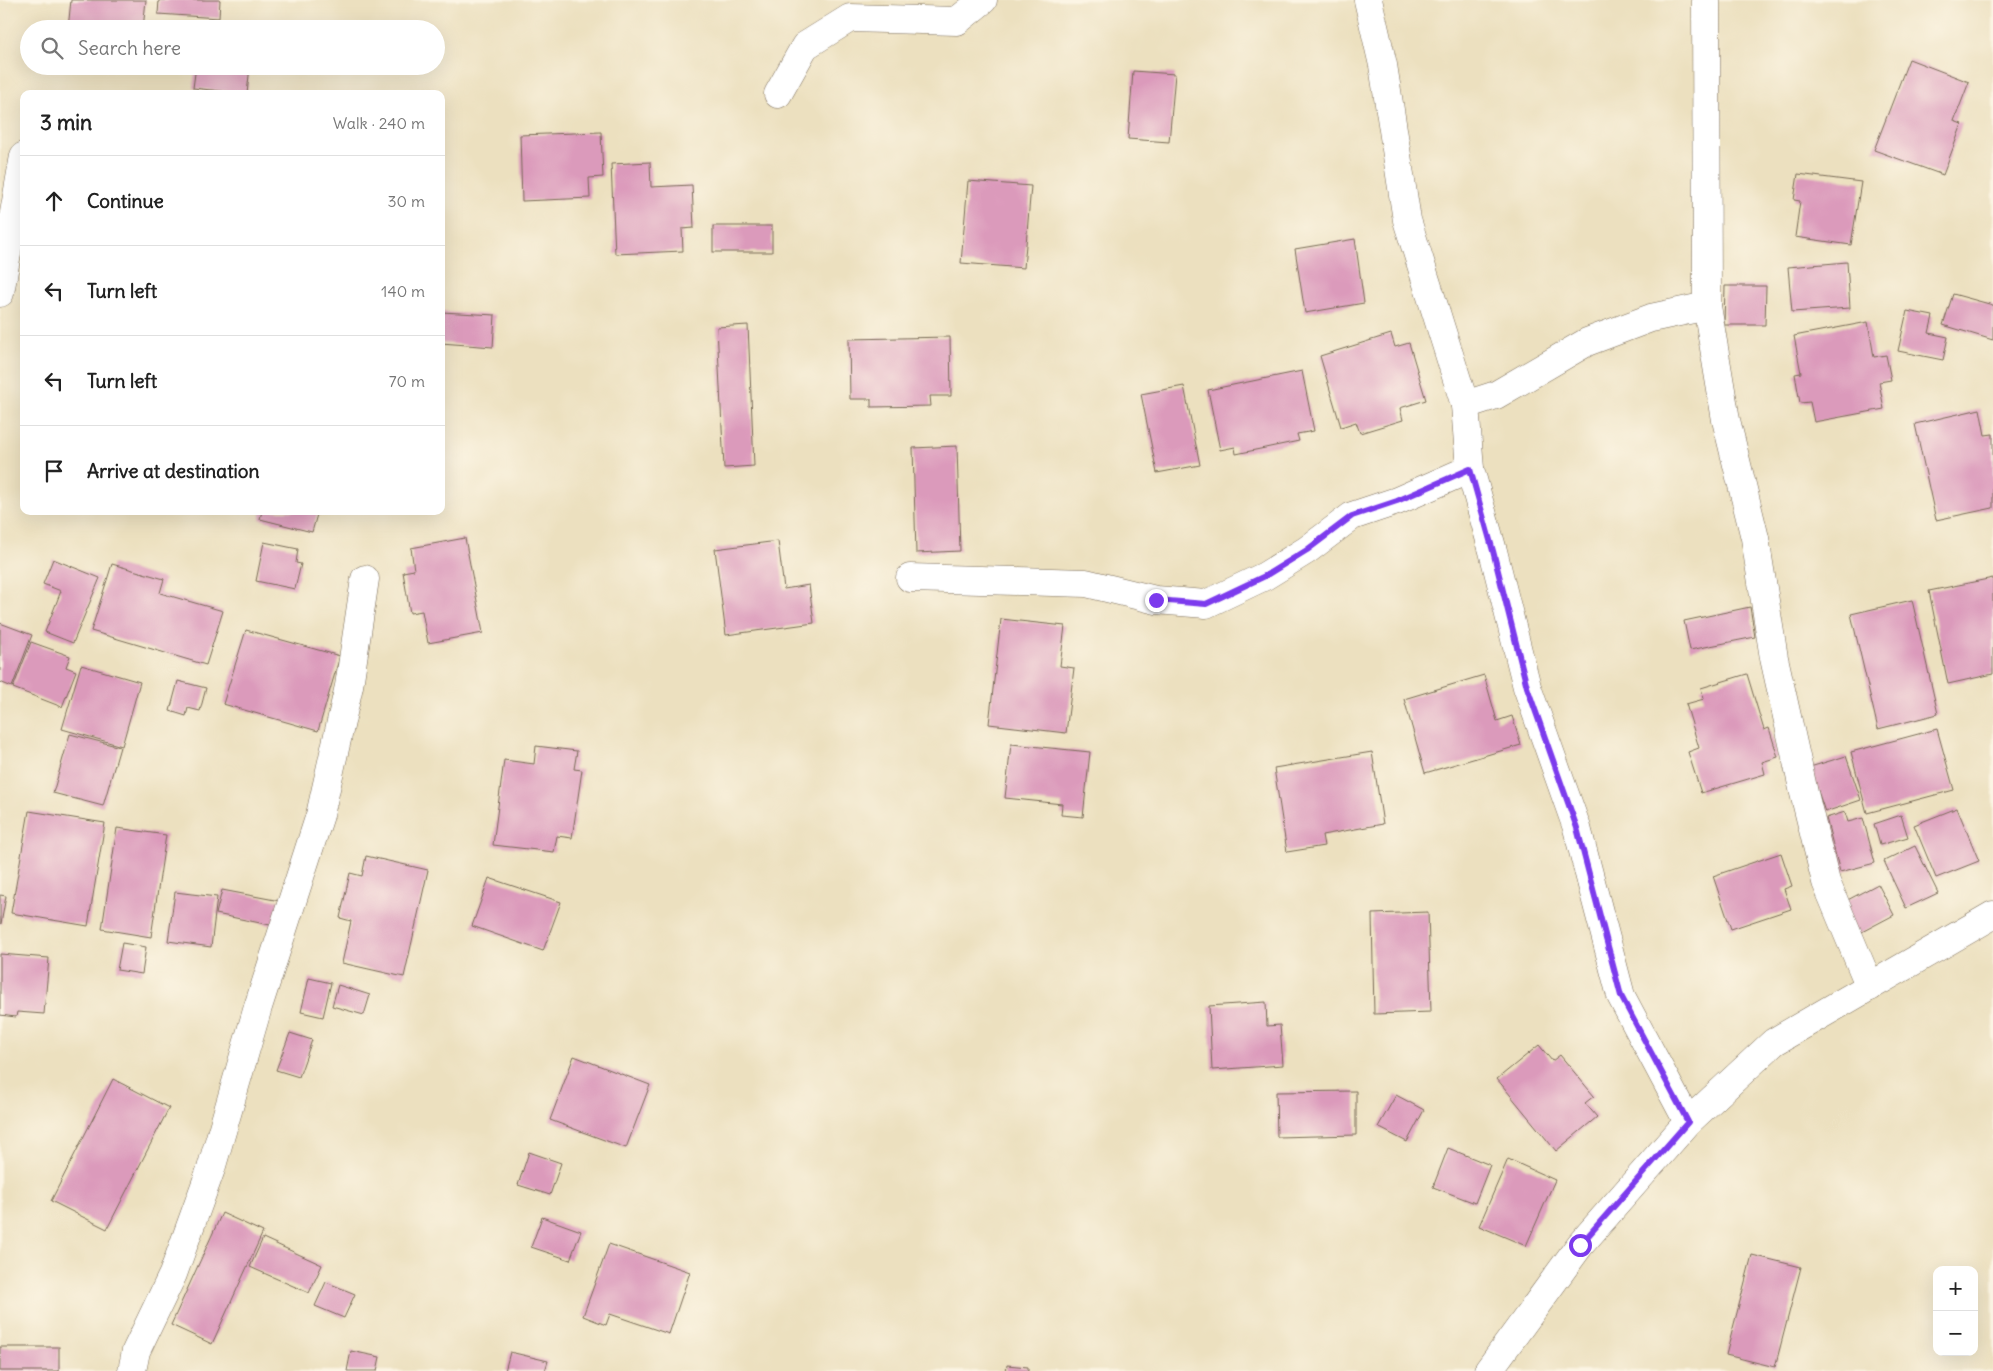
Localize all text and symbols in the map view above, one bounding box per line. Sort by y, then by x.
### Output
search box [20,20,445,75]
icon: search [38,34,66,62]
text: Search here [78,36,181,60]
text: 3 min [40,109,92,136]
text: Walk · 240 m [333,113,425,133]
icon: ahead [40,187,68,215]
text: Continue [87,189,164,213]
text: 30 m [388,191,425,211]
icon: left [40,277,68,305]
text: Turn left [87,279,157,303]
text: 140 m [381,281,425,301]
icon: left [40,367,68,395]
text: Turn left [87,369,157,393]
text: 70 m [389,371,425,391]
icon: arrive [40,457,68,485]
text: Arrive at destination [87,459,260,483]
route end [1145,589,1168,612]
route start [1569,1234,1592,1257]
map controls [1933,1266,1978,1356]
button: + [1933,1266,1978,1311]
button: − [1933,1311,1978,1356]

